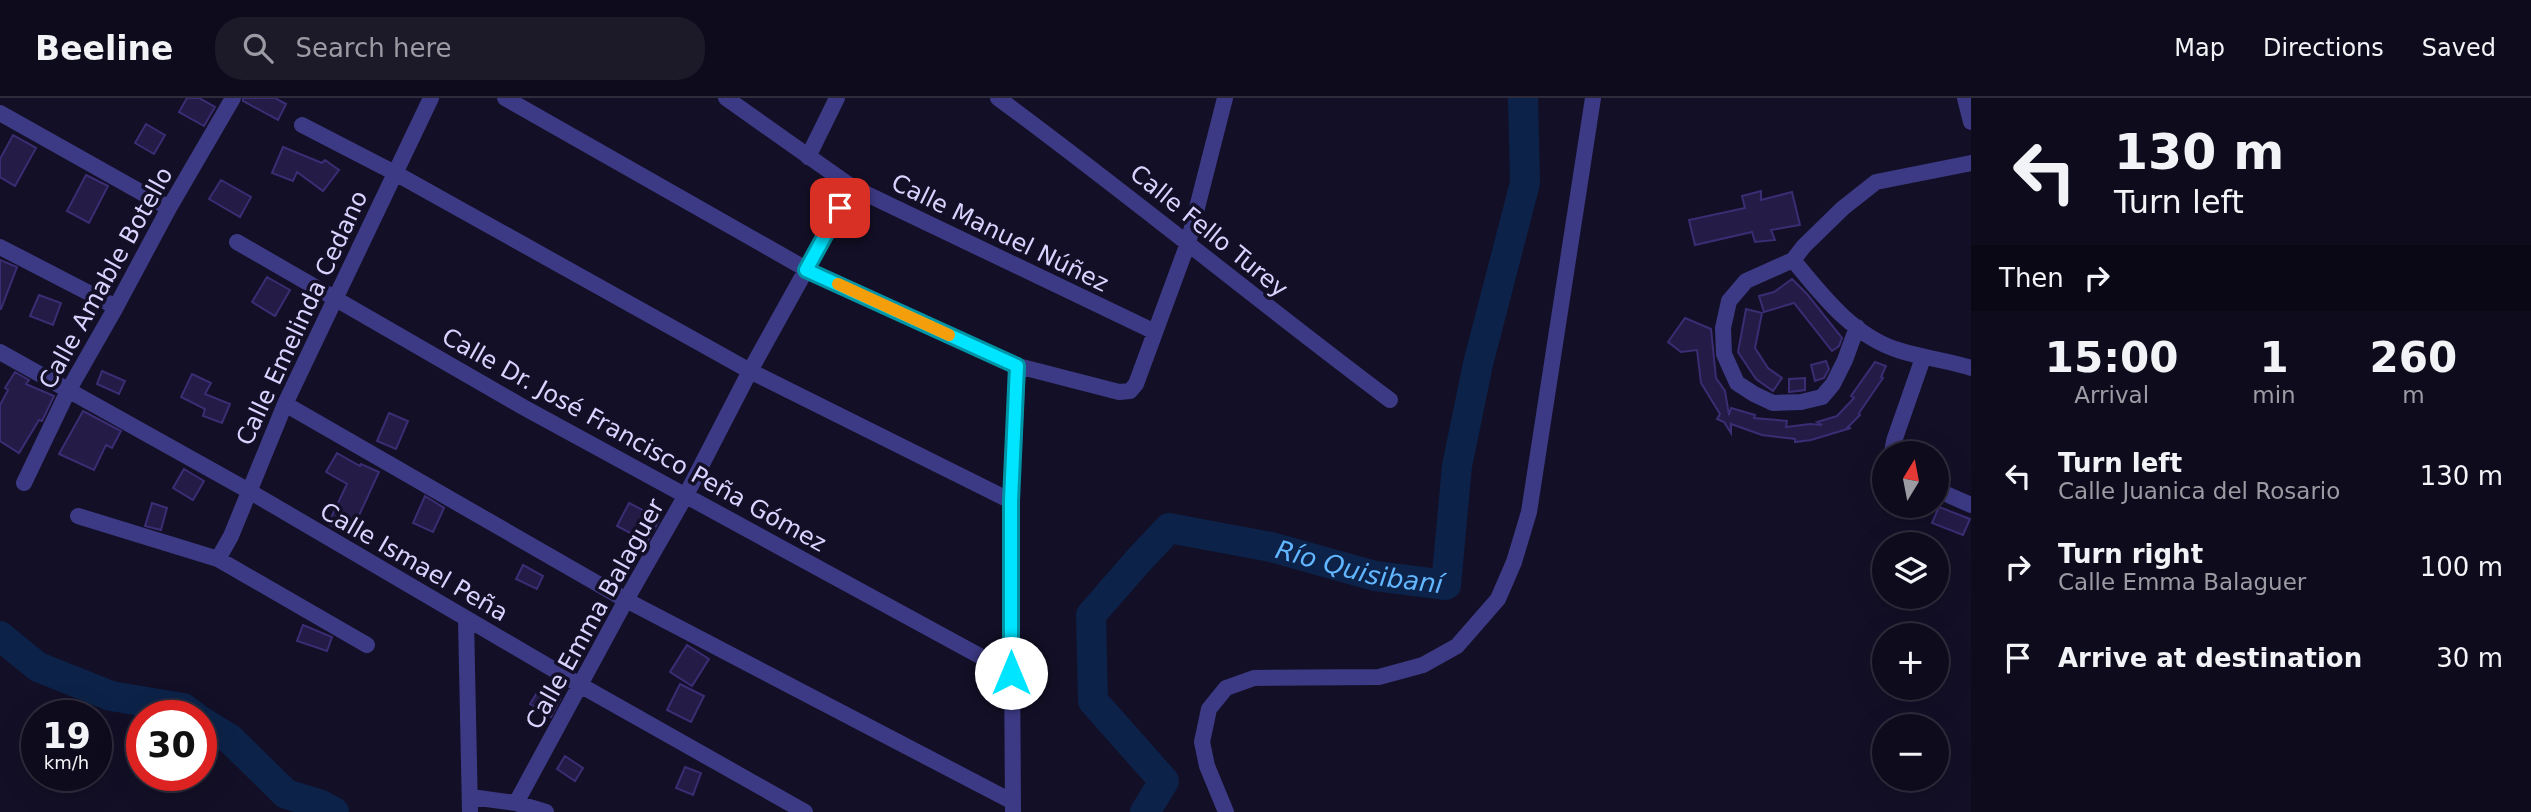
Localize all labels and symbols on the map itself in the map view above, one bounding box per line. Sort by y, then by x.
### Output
street label: Calle Fello Turey [1125,159,1293,303]
street label: Calle Amable Botello [33,162,179,394]
street label: Calle Manuel Núñez [887,168,1113,298]
pin [810,178,870,238]
street label: Calle Emelinda Cedano [231,186,373,450]
street label: Calle Dr. José Francisco Peña Gómez [437,322,831,558]
north arrow [1872,441,1950,518]
street label: Calle Emma Balaguer [520,494,670,734]
street label: Calle Ismael Peña [315,497,513,627]
water label: Río Quisibaní [1272,534,1448,600]
position arrow [974,636,1048,710]
speed limit sign: 30 [126,700,217,791]

